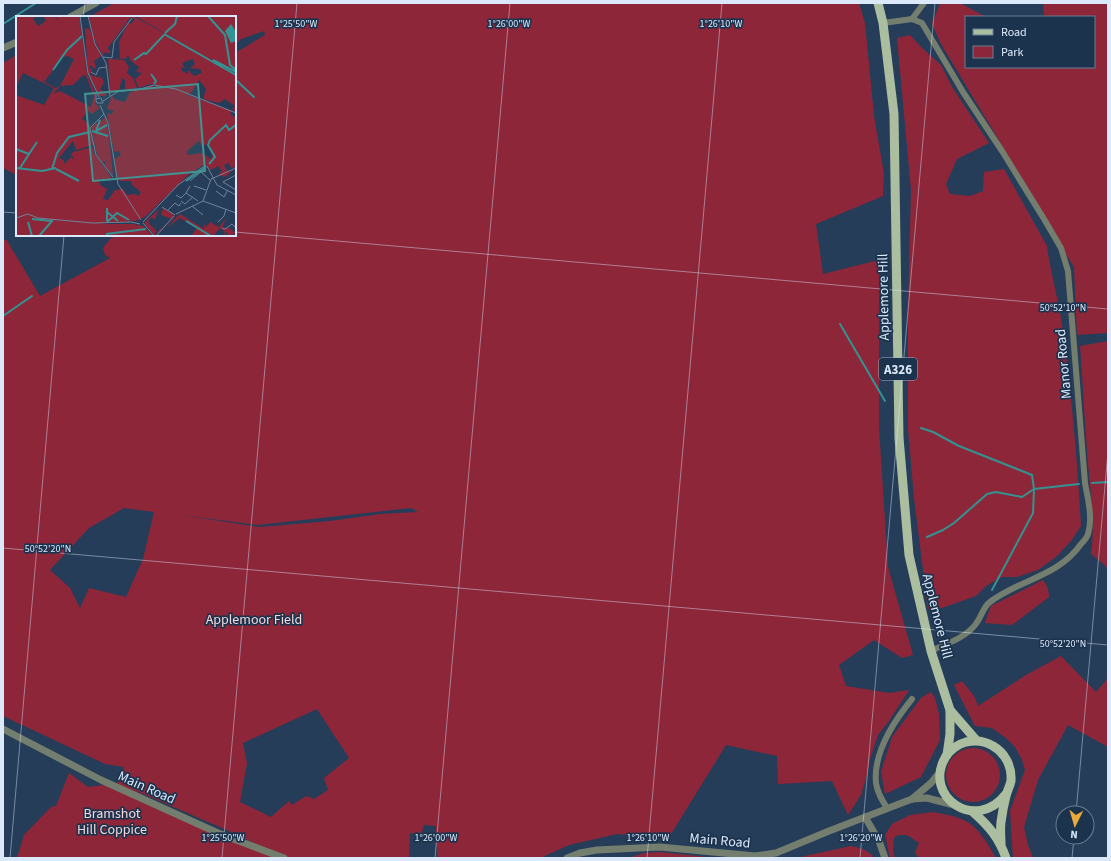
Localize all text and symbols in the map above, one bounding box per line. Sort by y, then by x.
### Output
inset map [16,16,236,236]
legend [965,16,1095,68]
text: 1°25'50"W [275,17,318,31]
text: 1°26'00"W [488,17,531,31]
text: 1°26'10"W [700,17,743,31]
text: Road [1001,24,1027,41]
text: Park [1001,44,1023,61]
street label: Applemore Hill [873,253,895,341]
text: 50°52'10"N [1040,301,1086,315]
street label: Manor Road [1051,328,1077,400]
road number: A326 [879,358,917,380]
text: 50°52'20"N [25,542,71,556]
street label: Applemore Hill [917,572,957,661]
park label: Applemoor Field [206,610,302,630]
text: 50°52'20"N [1040,637,1086,651]
street label: Main Road [115,766,179,809]
park label: Bramshot Hill Coppice [77,804,147,840]
north arrow [1055,805,1095,845]
text: N [1070,827,1078,842]
street label: Main Road [689,828,751,854]
text: 1°25'50"W [202,831,245,845]
text: 1°26'00"W [415,831,458,845]
text: 1°26'10"W [627,831,670,845]
text: 1°26'20"W [840,831,883,845]

